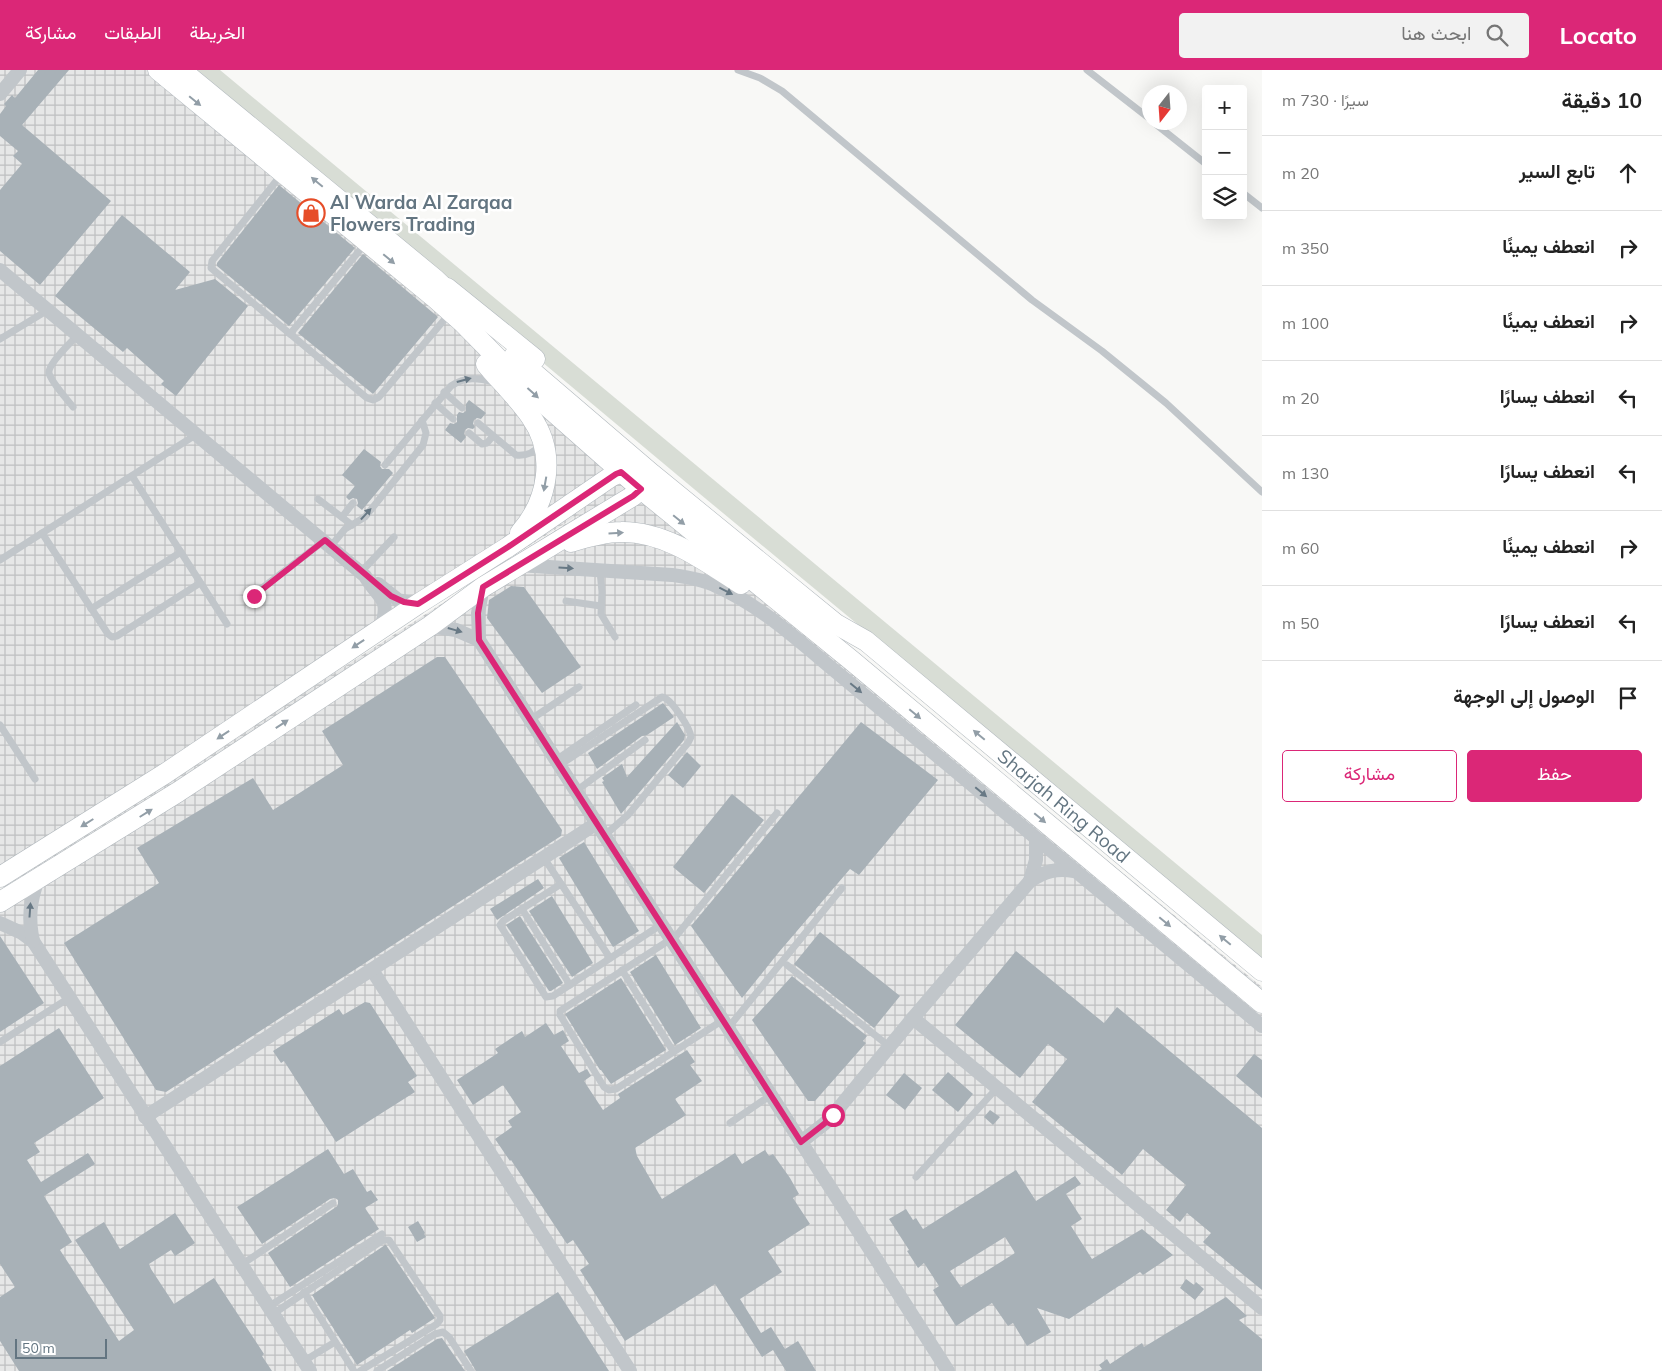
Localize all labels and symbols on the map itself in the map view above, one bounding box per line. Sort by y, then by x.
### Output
north arrow [1142,85,1187,130]
one-way arrow [188,95,201,106]
one-way arrow [310,176,323,187]
place label: Al Warda Al Zarqaa Flowers Trading [330,190,513,236]
shop icon: Al Warda Al Zarqaa Flowers Trading [296,198,326,228]
one-way arrow [382,254,395,265]
one-way arrow [457,376,472,384]
one-way arrow [527,388,540,399]
one-way arrow [540,476,548,492]
one-way arrow [360,508,372,520]
one-way arrow [672,514,685,525]
one-way arrow [608,528,624,536]
one-way arrow [559,565,575,573]
route end [243,585,266,608]
one-way arrow [719,587,733,595]
one-way arrow [448,627,463,635]
one-way arrow [351,640,365,649]
one-way arrow [850,682,862,693]
one-way arrow [909,708,921,720]
one-way arrow [275,719,289,729]
one-way arrow [973,729,985,741]
one-way arrow [216,730,230,739]
street label: Sharjah Ring Road [993,744,1135,868]
one-way arrow [974,787,987,798]
one-way arrow [140,808,153,817]
one-way arrow [1034,812,1046,823]
one-way arrow [80,819,93,828]
one-way arrow [27,902,35,918]
one-way arrow [1158,917,1171,928]
one-way arrow [1218,934,1231,945]
route start [822,1104,845,1127]
scale bar [15,1336,108,1359]

